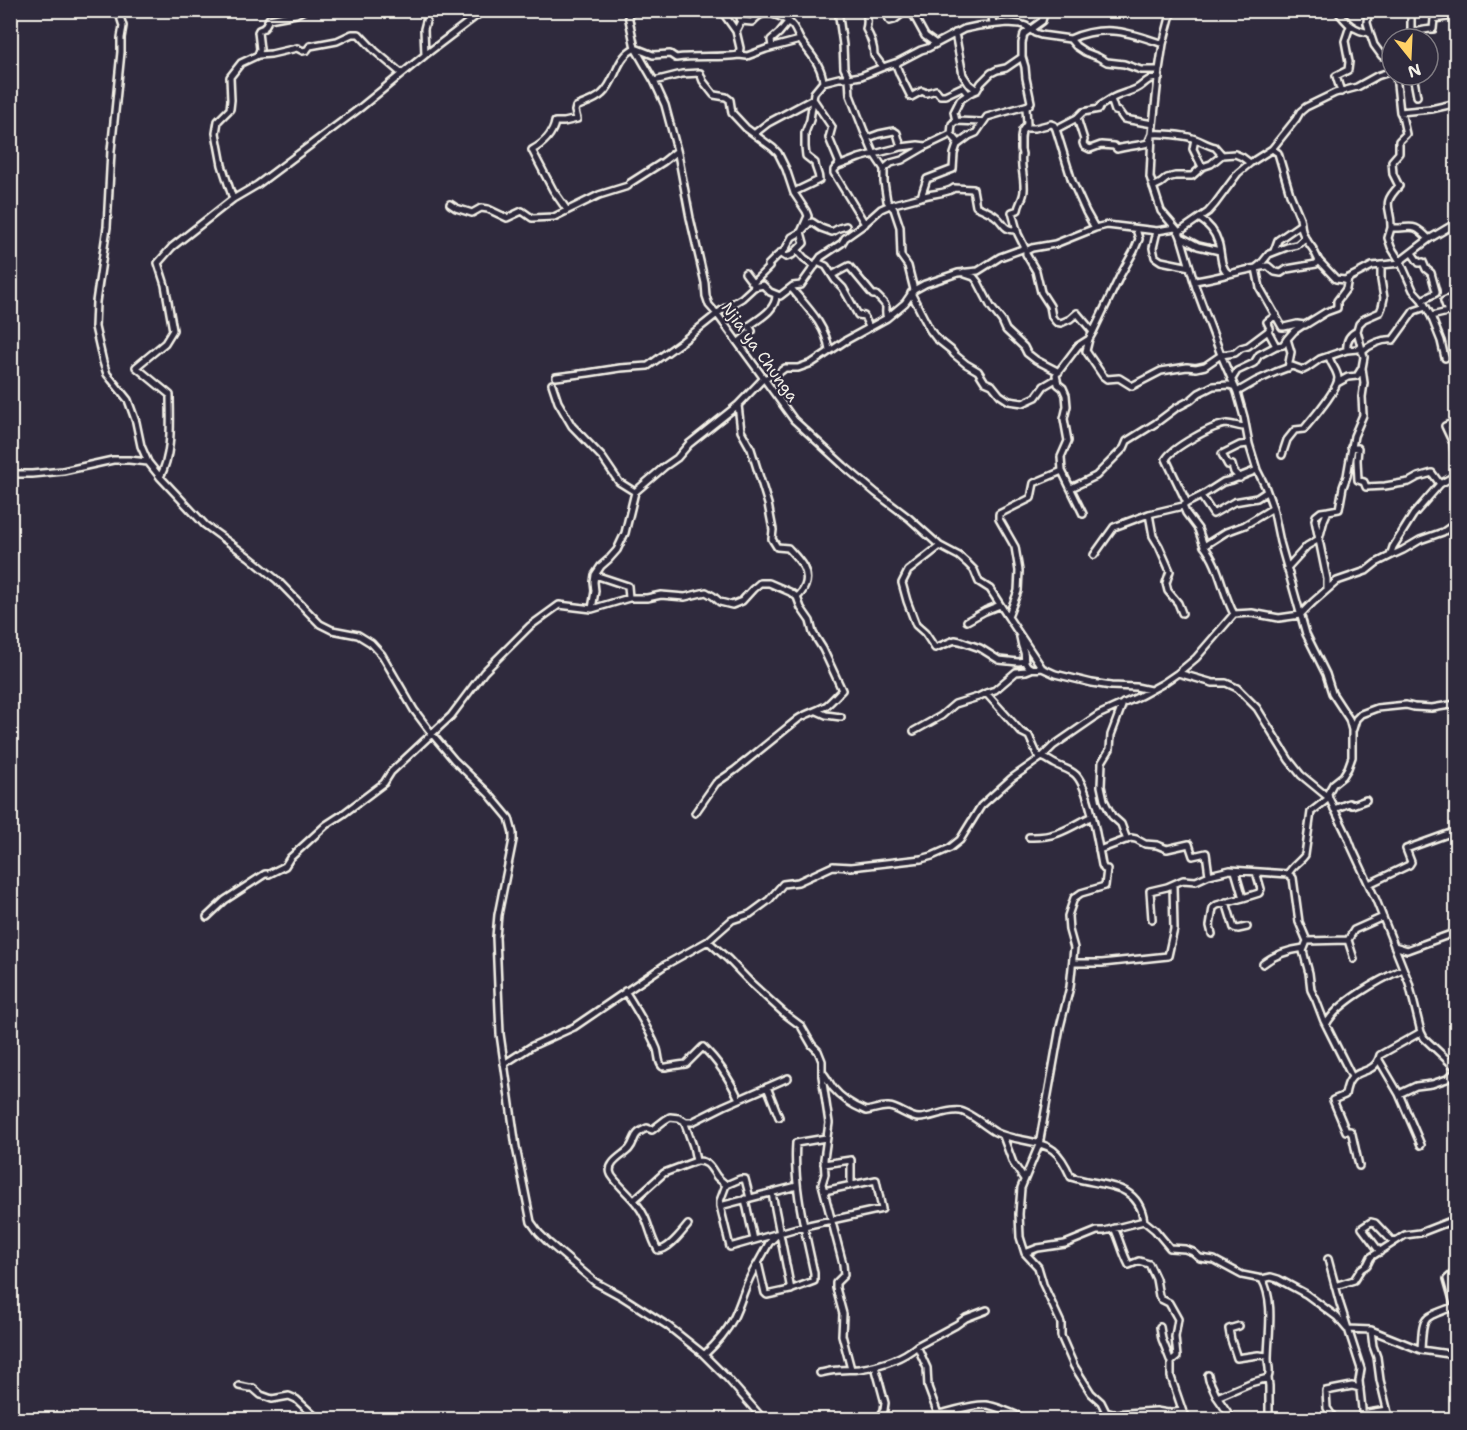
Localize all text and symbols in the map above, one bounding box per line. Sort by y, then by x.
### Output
north arrow [1380,27,1440,87]
text: N [1405,59,1424,83]
street label: Njia ya Chunga [717,298,803,406]

